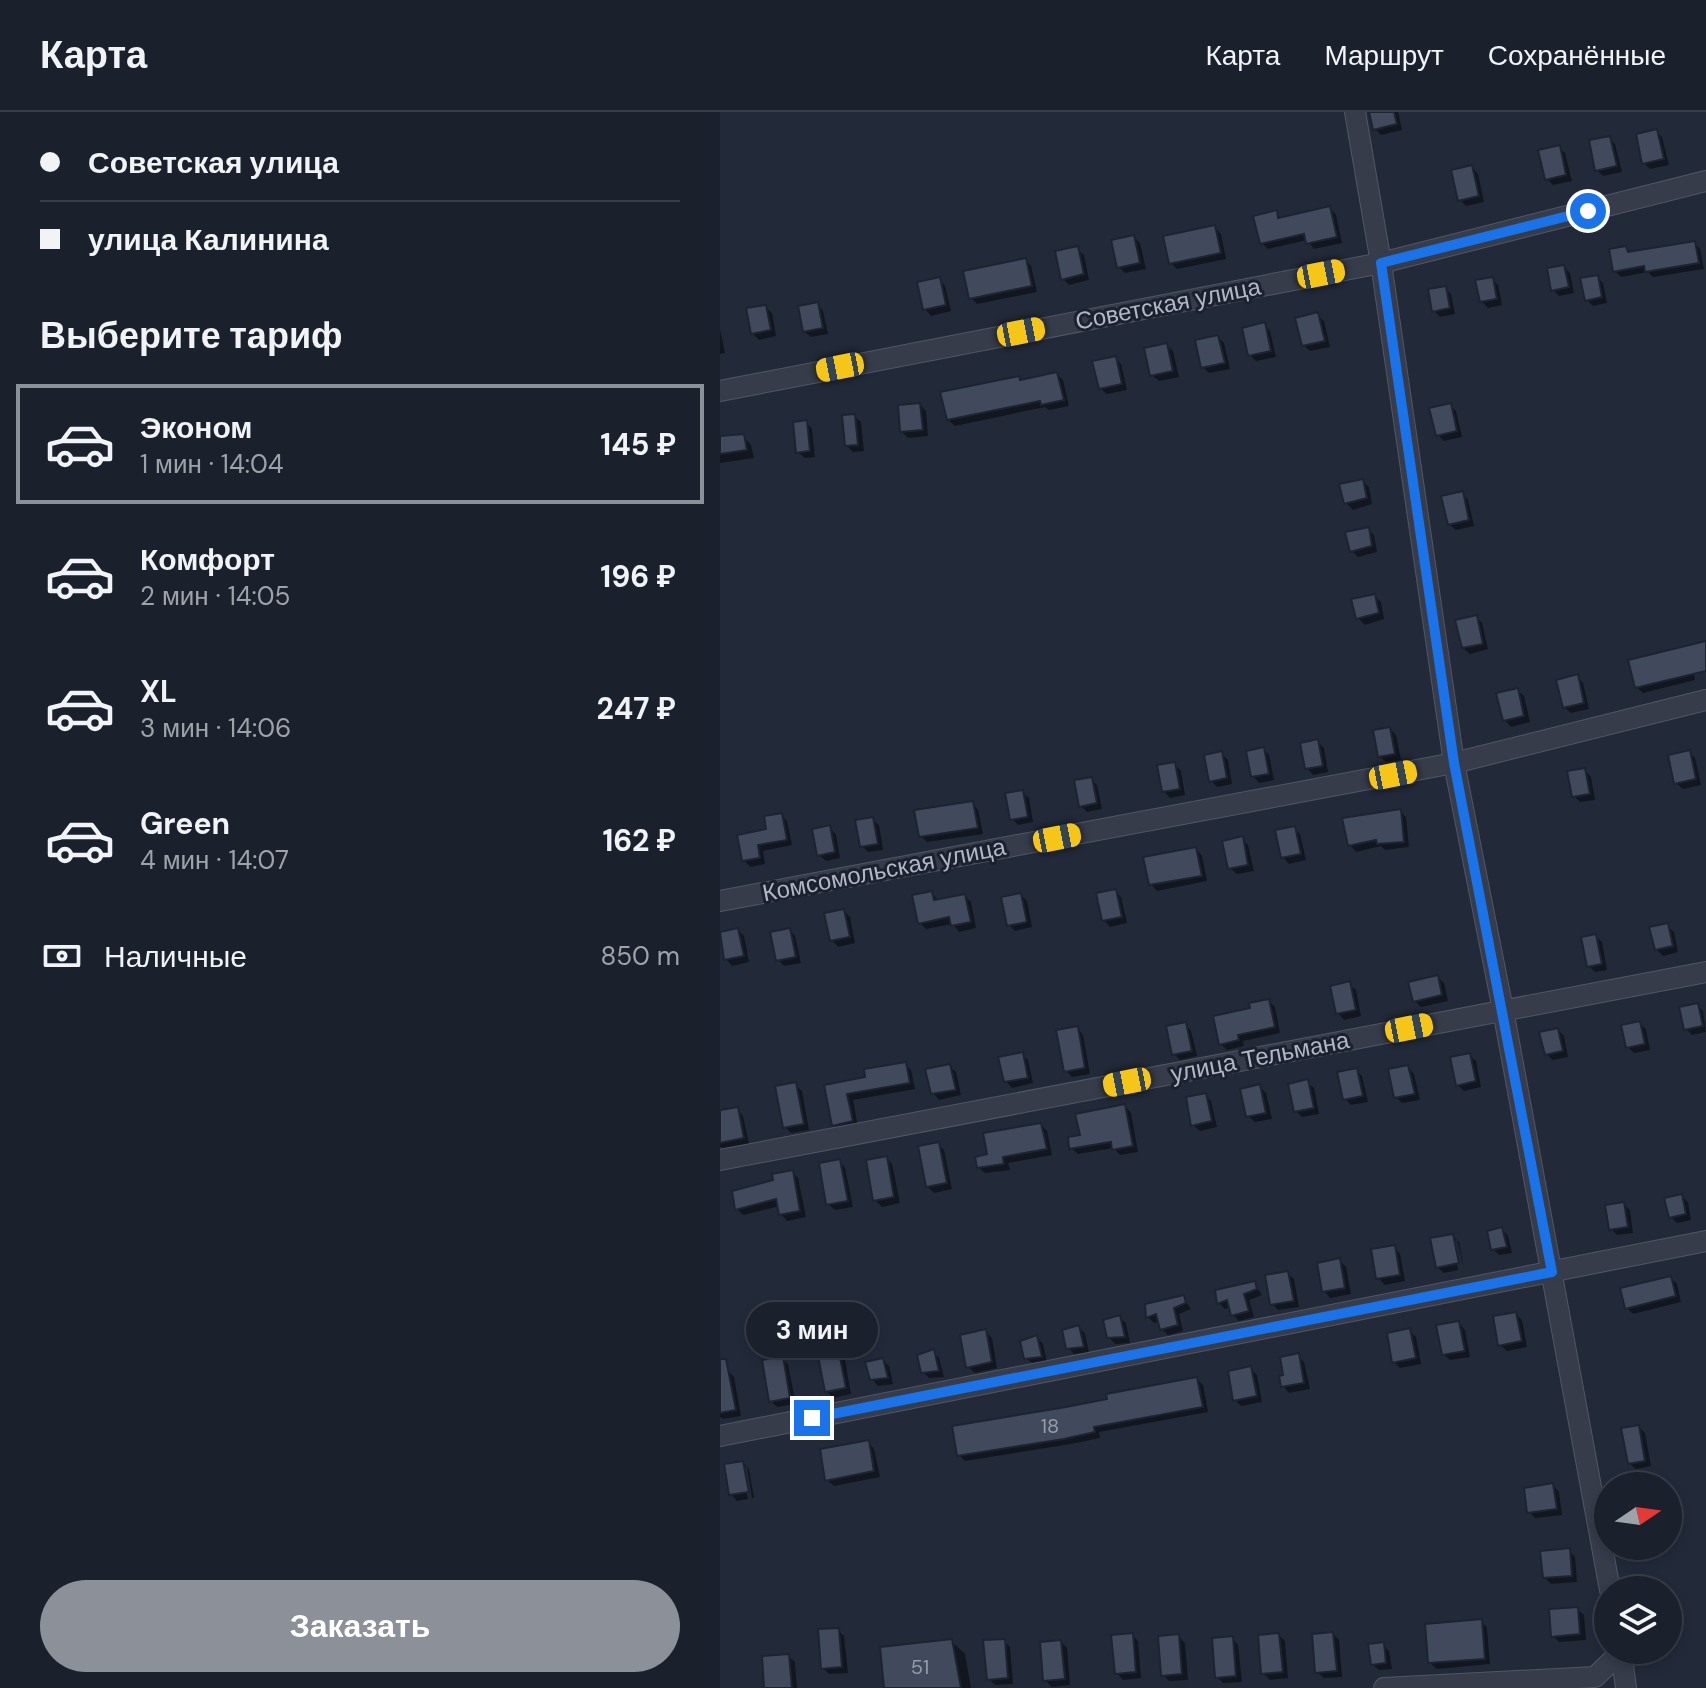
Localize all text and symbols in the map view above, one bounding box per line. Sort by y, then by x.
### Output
text: Карта [40,30,147,80]
text: Карта [1205,37,1280,74]
text: Маршрут [1324,37,1444,74]
text: Сохранённые [1488,37,1666,74]
text: Советская улица [88,143,339,182]
route start [1570,193,1606,229]
text: улица Калинина [88,220,329,259]
car [1295,258,1347,290]
street label: Советская улица [1073,270,1264,337]
text: Выберите тариф [40,312,343,359]
car [995,316,1047,348]
car [814,351,866,383]
icon: car [44,408,116,480]
text: Эконом [140,408,253,447]
text: 145 ₽ [600,425,676,464]
text: 1 мин · 14:04 [140,447,283,481]
icon: car [44,540,116,612]
text: Комфорт [140,540,275,579]
text: 196 ₽ [600,557,676,596]
text: 2 мин · 14:05 [140,579,290,613]
icon: car [44,672,116,744]
text: XL [140,672,177,711]
text: 247 ₽ [597,689,676,728]
text: 3 мин · 14:06 [140,711,291,745]
car [1367,759,1419,791]
icon: car [44,804,116,876]
text: Green [140,804,230,843]
text: 162 ₽ [602,821,676,860]
car [1031,822,1083,854]
street label: Комсомольская улица [760,831,1009,908]
text: 4 мин · 14:07 [140,843,289,877]
icon: cash [40,934,84,978]
text: Наличные [104,937,247,976]
text: 850 m [600,939,680,973]
car [1383,1012,1435,1044]
street label: улица Тельмана [1168,1024,1352,1089]
car [1101,1066,1153,1098]
callout: 3 мин [746,1302,878,1358]
text: 3 мин [776,1313,848,1347]
route end [794,1400,830,1436]
house number: 18 [1041,1413,1059,1439]
north arrow [1594,1472,1682,1560]
map controls [1594,1472,1682,1664]
button: layers [1594,1576,1682,1664]
button: Заказать [40,1580,680,1672]
house number: 51 [911,1654,929,1680]

